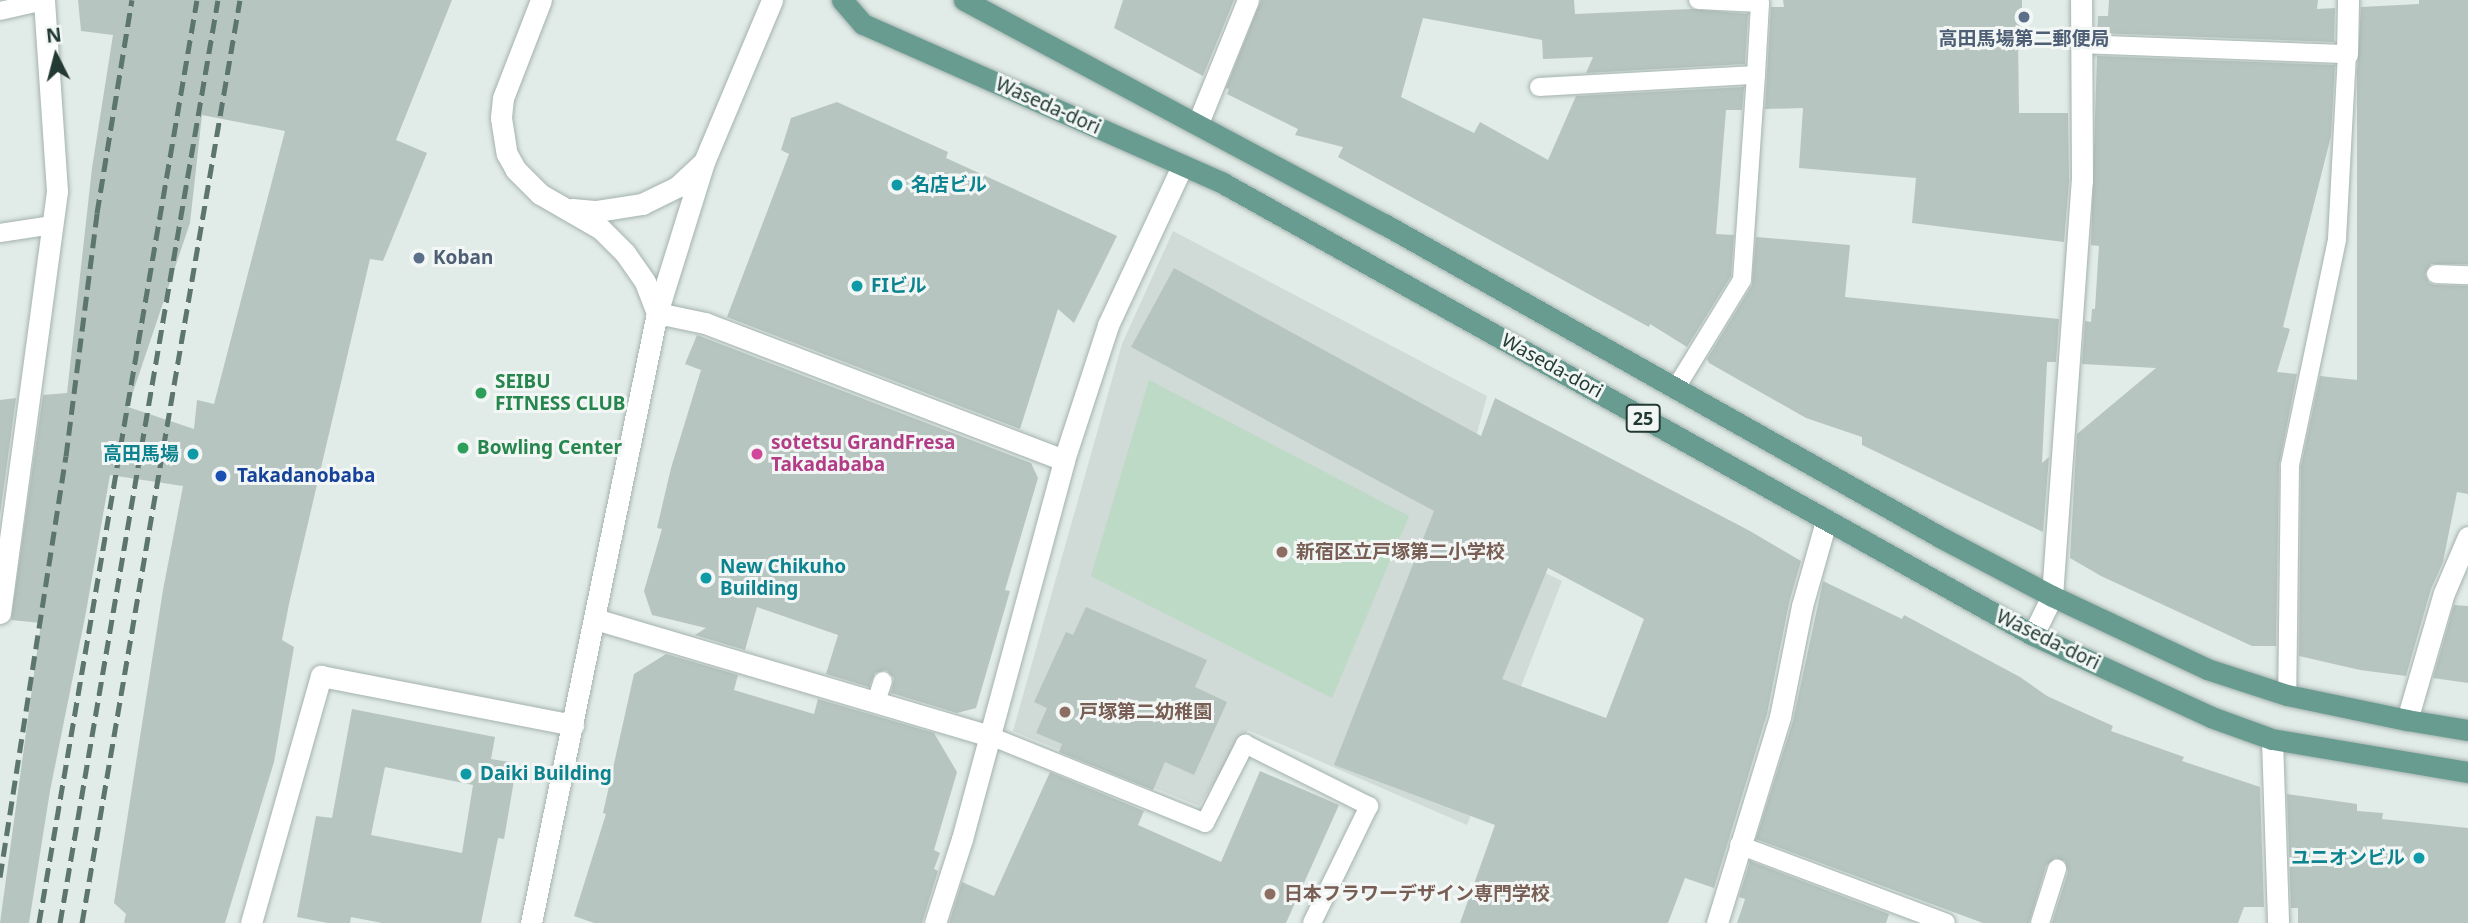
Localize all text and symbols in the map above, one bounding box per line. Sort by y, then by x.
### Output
marker: 高田馬場第二郵便局 [2016,9,2032,25]
north arrow [21,21,91,91]
text: N [45,21,63,49]
place label: 高田馬場第二郵便局 [1939,28,2109,50]
street label: Waseda-dori [992,73,1104,139]
place label: 名店ビル [911,174,987,196]
marker: 名店ビル [889,177,905,193]
place label: Koban [433,247,493,269]
marker: Koban [411,250,427,266]
place label: FIビル [871,275,927,297]
marker: FIビル [849,278,865,294]
street label: Waseda-dori [1497,329,1607,403]
place label: SEIBU FITNESS CLUB [495,371,625,415]
marker: SEIBU FITNESS CLUB [473,385,489,401]
road number: 25 [1626,404,1660,432]
place label: sotetsu GrandFresa Takadababa [771,432,955,476]
place label: Bowling Center [477,437,622,459]
marker: Bowling Center [455,440,471,456]
place label: 高田馬場 [103,443,179,465]
marker: 高田馬場 [185,446,201,462]
marker: sotetsu GrandFresa Takadababa [749,446,765,462]
place label: Takadanobaba [237,465,375,487]
marker: Takadanobaba [211,466,231,486]
place label: 新宿区立戸塚第二小学校 [1296,541,1505,563]
marker: 新宿区立戸塚第二小学校 [1274,544,1290,560]
place label: New Chikuho Building [720,556,846,600]
marker: New Chikuho Building [698,570,714,586]
street label: Waseda-dori [1993,605,2103,675]
place label: 戸塚第二幼稚園 [1079,701,1212,723]
marker: 戸塚第二幼稚園 [1057,704,1073,720]
place label: Daiki Building [480,763,612,785]
marker: Daiki Building [458,766,474,782]
place label: ユニオンビル [2291,847,2405,869]
marker: ユニオンビル [2411,850,2427,866]
place label: 日本フラワーデザイン専門学校 [1284,883,1550,905]
marker: 日本フラワーデザイン専門学校 [1262,886,1278,902]

